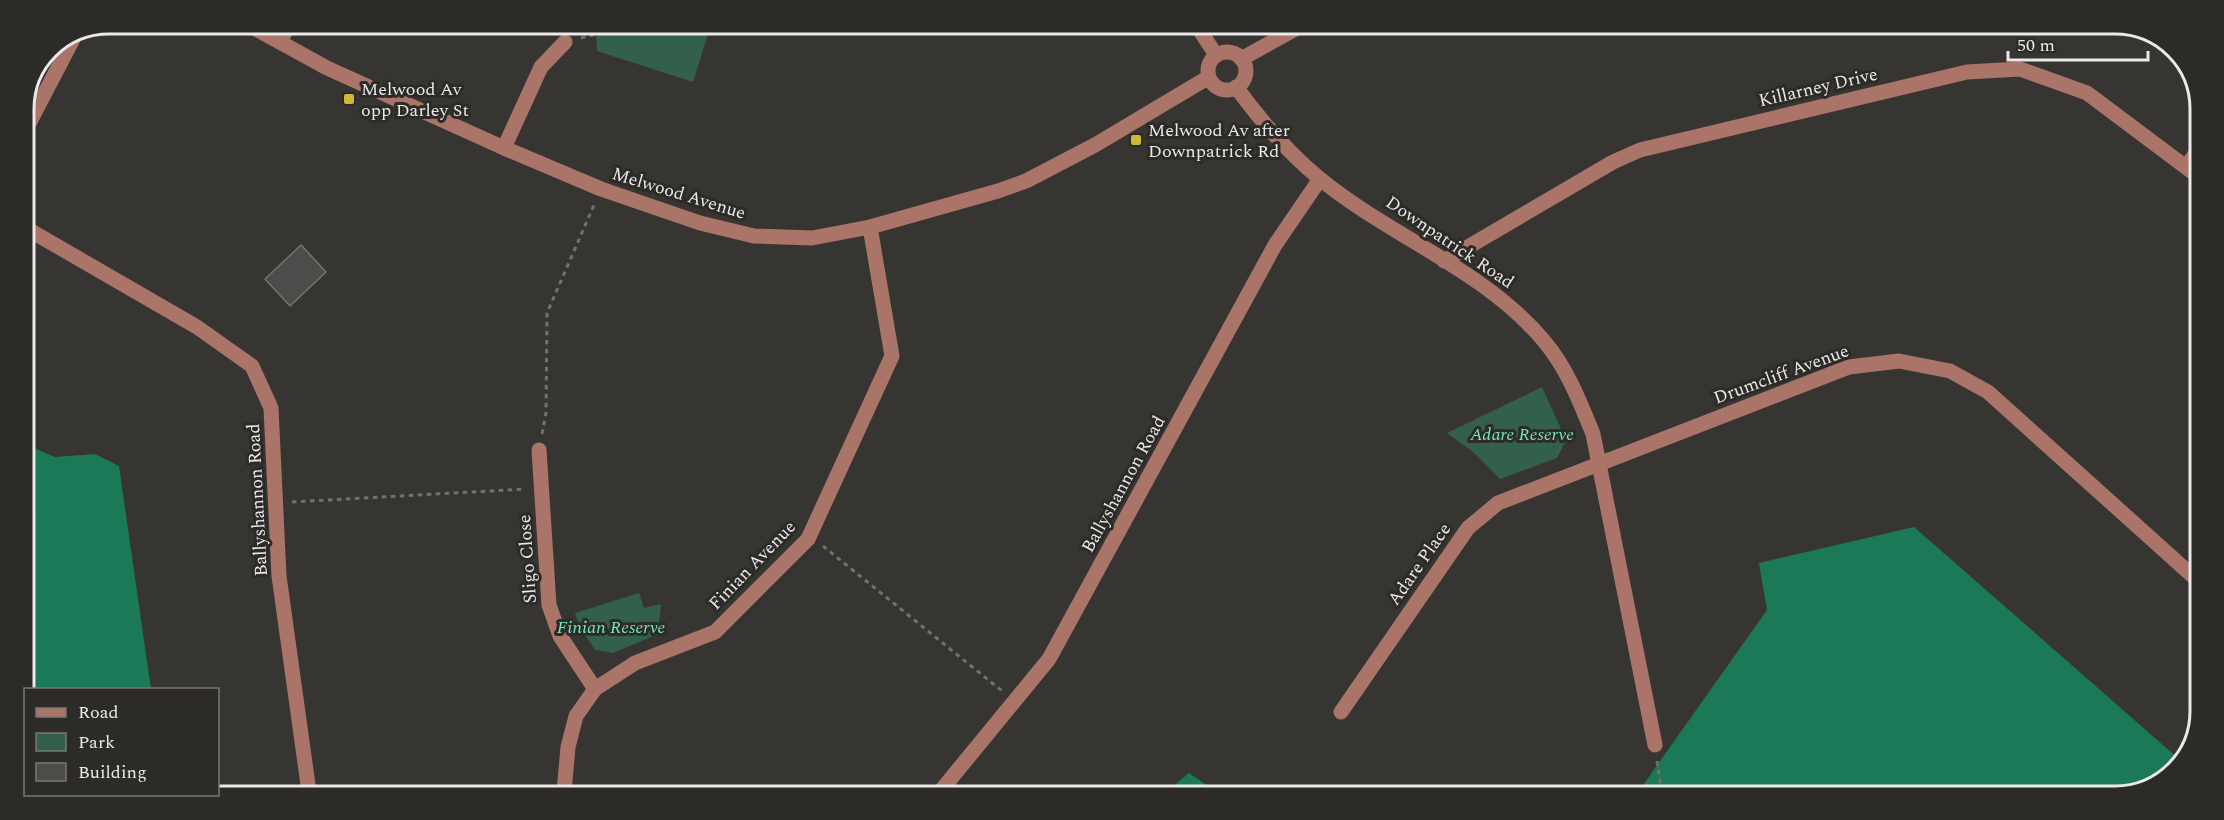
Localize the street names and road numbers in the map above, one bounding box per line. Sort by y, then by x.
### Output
street label: Killarney Drive [1756,61,1880,114]
street label: Melwood Avenue [609,160,749,227]
street label: Downpatrick Road [1380,189,1519,296]
street label: Drumcliff Avenue [1710,337,1853,412]
street label: Ballyshannon Road [1075,411,1172,558]
street label: Ballyshannon Road [240,423,275,577]
street label: Sligo Close [511,514,544,604]
street label: Finian Avenue [702,514,802,616]
street label: Adare Place [1381,518,1458,611]

